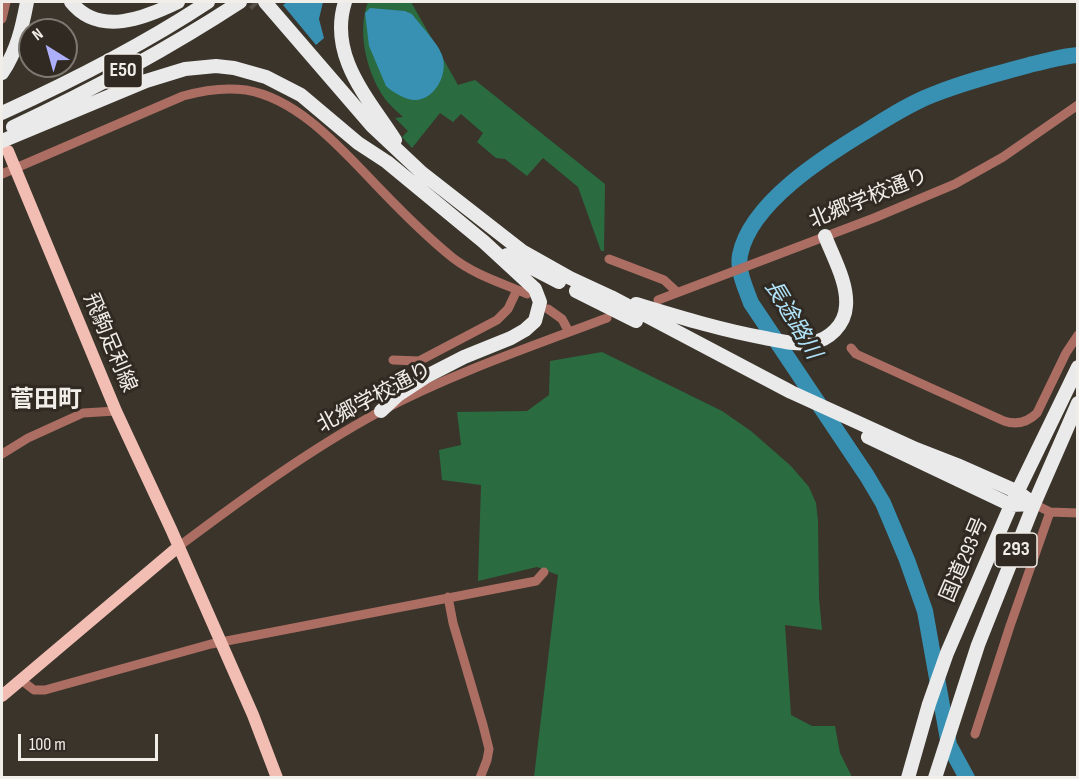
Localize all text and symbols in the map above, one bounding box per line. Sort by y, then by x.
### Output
north arrow [18,18,78,78]
text: N [29,25,47,45]
road number: E50 [104,54,142,88]
street label: 北郷学校通り [806,164,932,234]
water label: 長途路川 [758,275,826,365]
street label: 飛駒足利線 [77,290,141,396]
street label: 北郷学校通り [313,357,437,439]
district label: 菅田町 [10,387,82,415]
street label: 国道293号 [936,514,994,606]
road number: 293 [995,533,1037,567]
scale bar [21,722,160,760]
text: 100 m [29,734,66,755]

